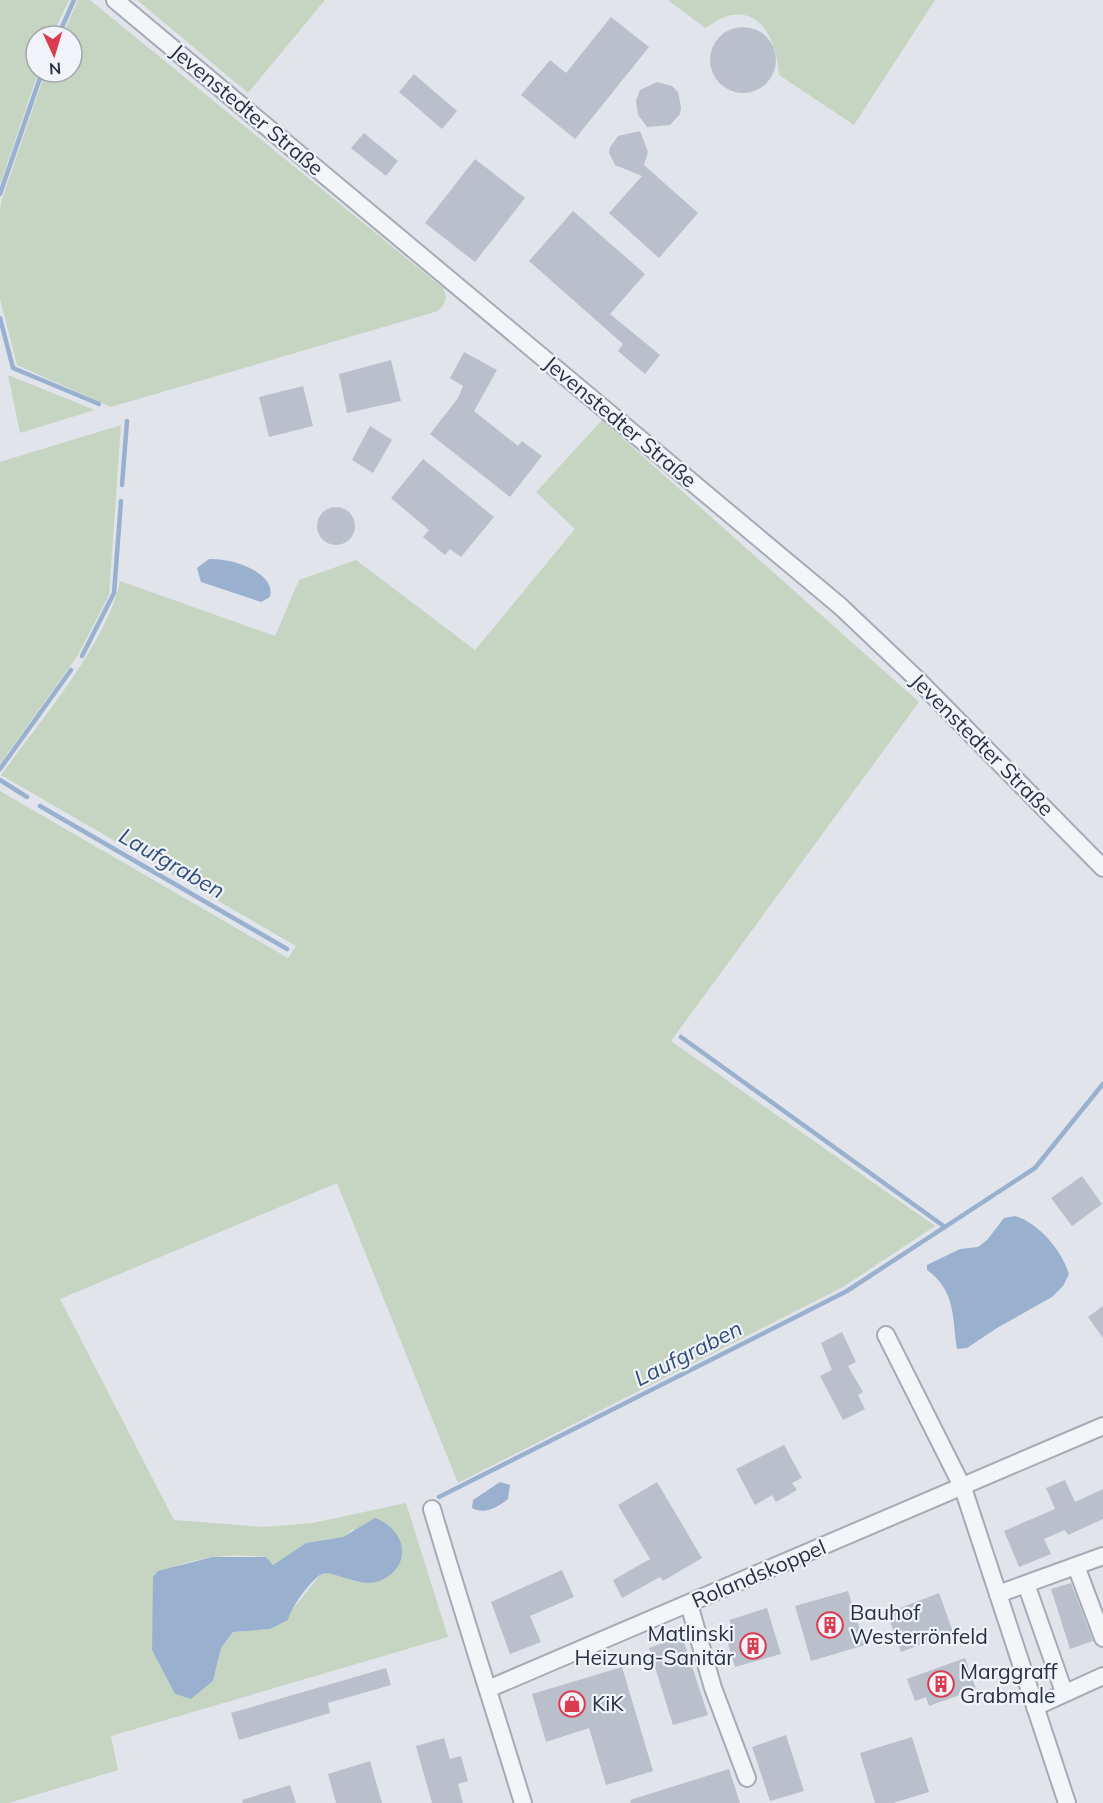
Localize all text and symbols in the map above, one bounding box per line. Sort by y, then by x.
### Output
north arrow [24,24,84,84]
street label: Jevenstedter Straße [166,38,329,181]
text: N [48,59,62,79]
street label: Jevenstedter Straße [539,350,702,493]
street label: Jevenstedter Straße [906,667,1060,821]
water label: Laufgraben [114,822,230,904]
water label: Laufgraben [629,1314,747,1392]
street label: Rolandskoppel [688,1533,830,1613]
place label: Bauhof Westerrönfeld [850,1599,988,1649]
building icon: Bauhof Westerrönfeld [815,1610,845,1640]
place label: Matlinski Heizung-Sanitär [574,1620,734,1670]
building icon: Matlinski Heizung-Sanitär [738,1631,768,1661]
place label: Marggraff Grabmale [960,1658,1058,1708]
building icon: Marggraff Grabmale [926,1669,956,1699]
shop icon: KiK [557,1689,587,1719]
place label: KiK [592,1690,624,1716]

